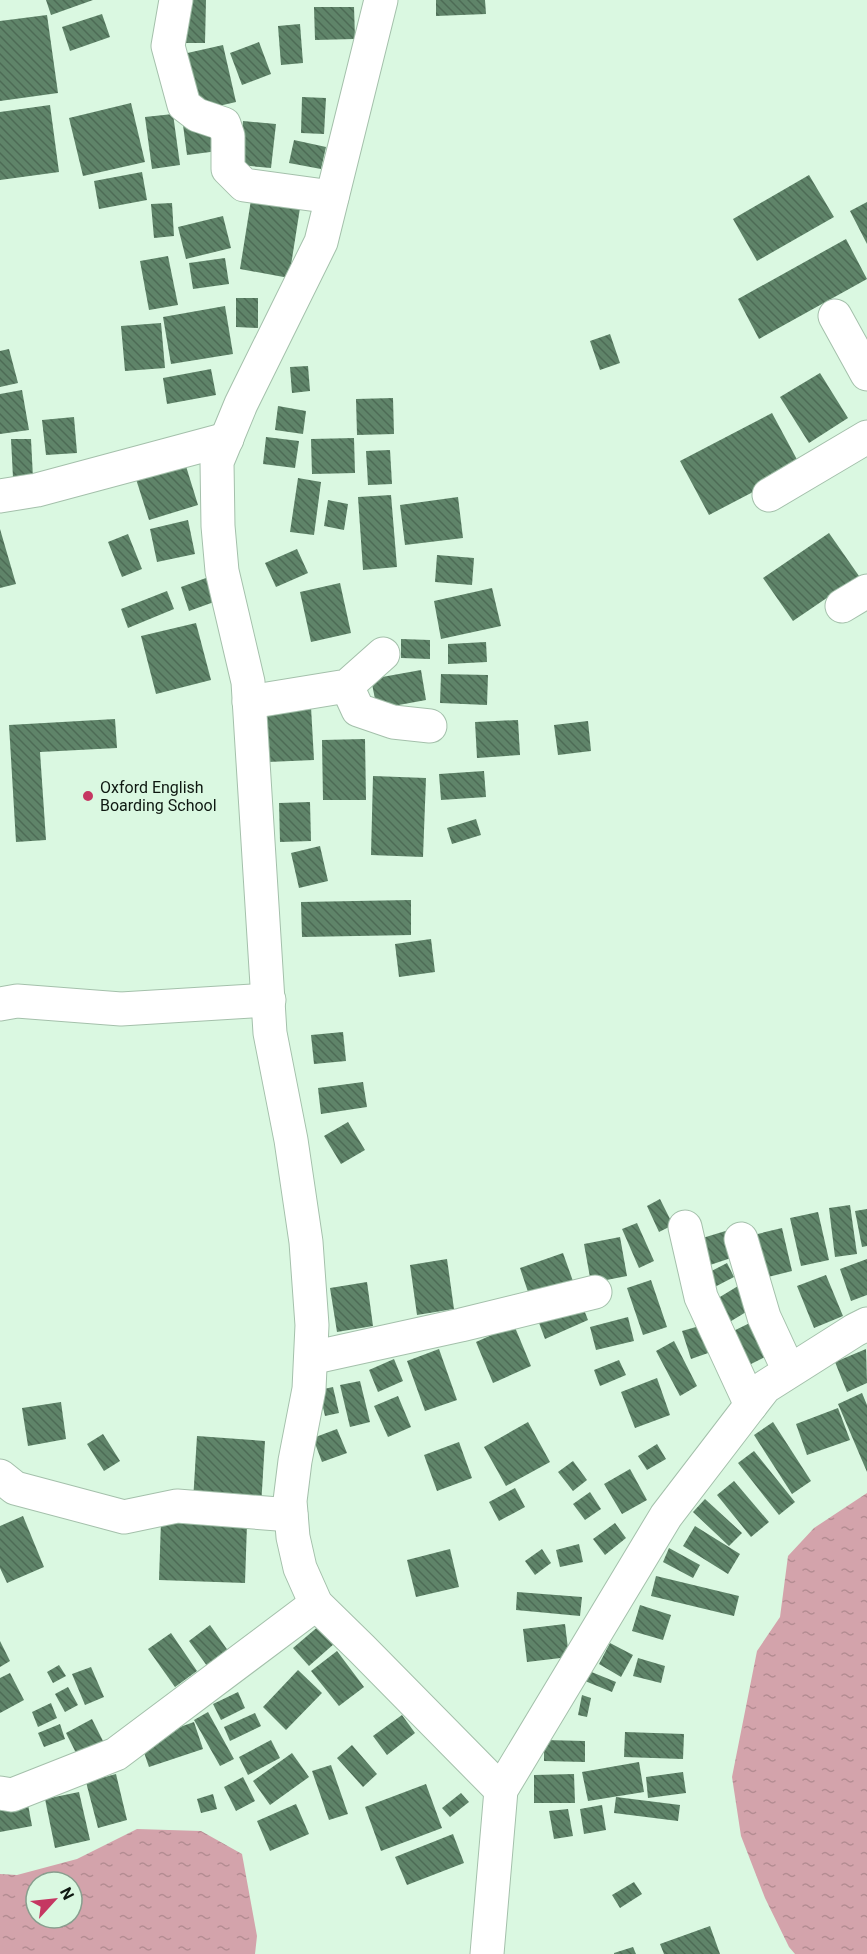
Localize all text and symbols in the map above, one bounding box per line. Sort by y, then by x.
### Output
place label: Oxford English Boarding School [100,778,217,815]
marker: Oxford English Boarding School [81,789,95,803]
north arrow [24,1870,84,1930]
text: N [56,1884,78,1903]

